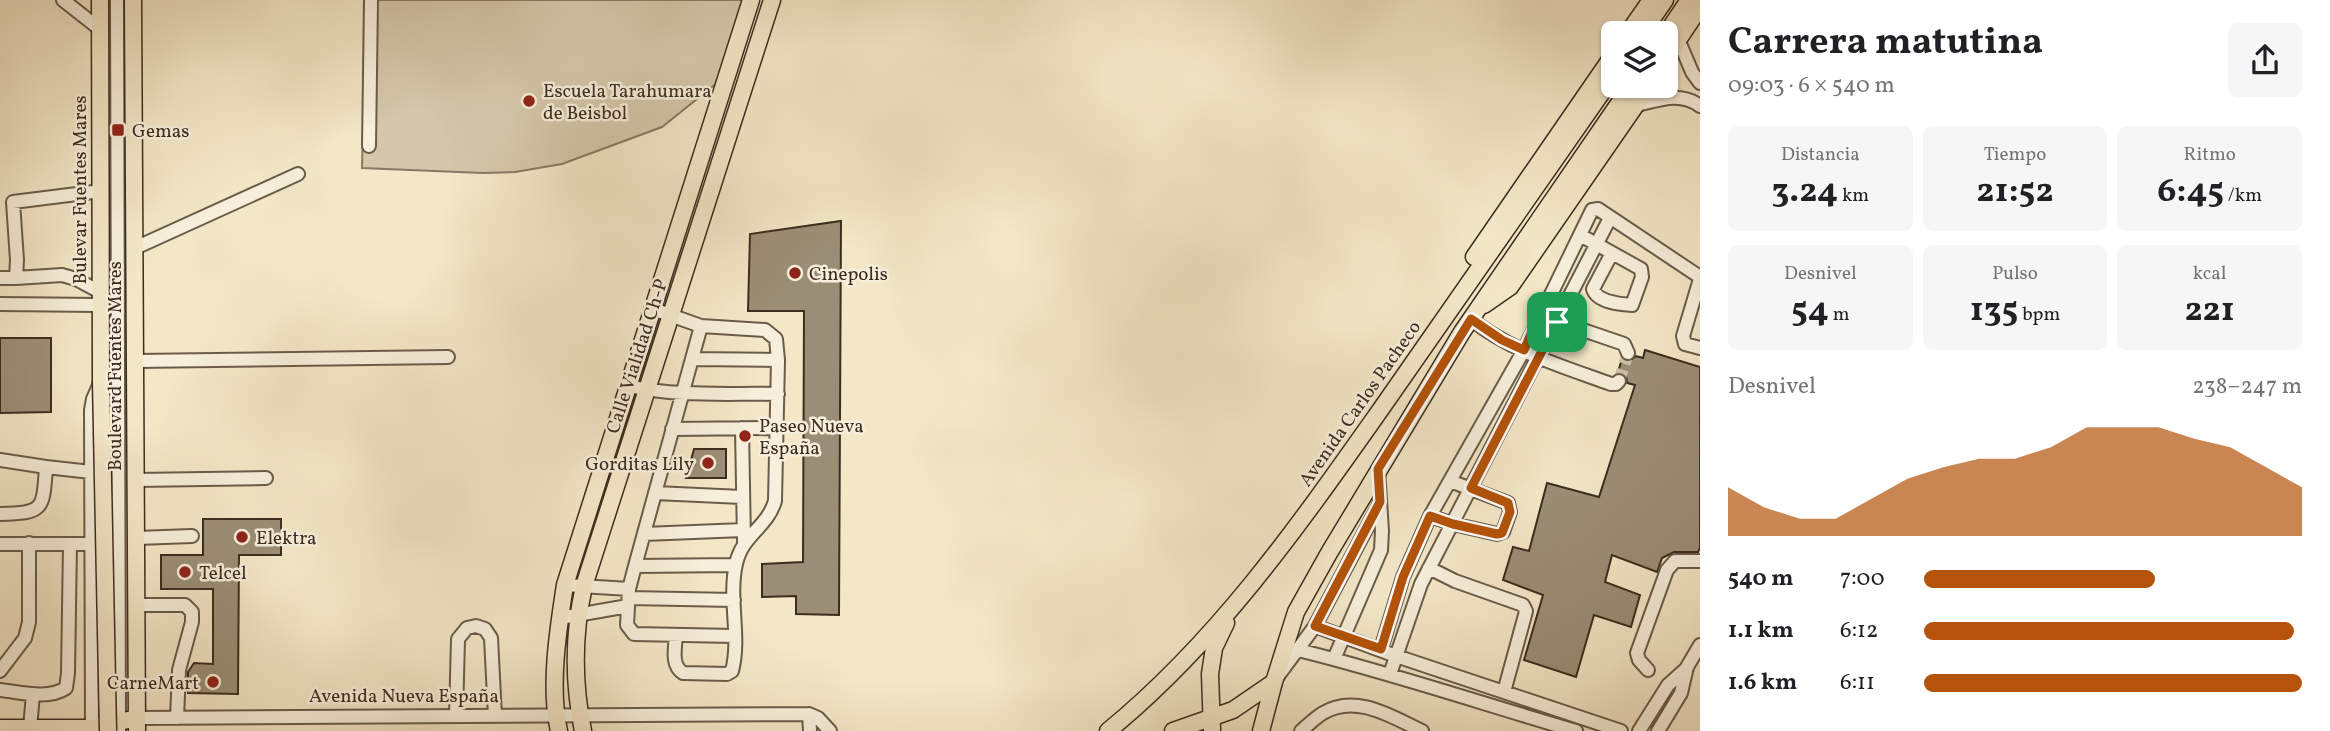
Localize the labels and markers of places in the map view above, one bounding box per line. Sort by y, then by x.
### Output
place label: Escuela Tarahumara de Beisbol [543,79,712,127]
marker: Escuela Tarahumara de Beisbol [521,93,537,109]
place label: Gemas [132,119,189,145]
marker: Gemas [110,122,126,138]
place label: Cinepolis [809,262,888,288]
marker: Cinepolis [787,265,803,281]
pin [1527,292,1587,352]
place label: Paseo Nueva España [759,414,864,462]
marker: Paseo Nueva España [737,428,753,444]
place label: Gorditas Lily [585,452,694,478]
marker: Gorditas Lily [700,455,716,471]
place label: Elektra [256,526,317,552]
marker: Elektra [234,529,250,545]
place label: Telcel [199,561,247,587]
marker: Telcel [177,564,193,580]
place label: CarneMart [107,671,199,697]
marker: CarneMart [205,674,221,690]

